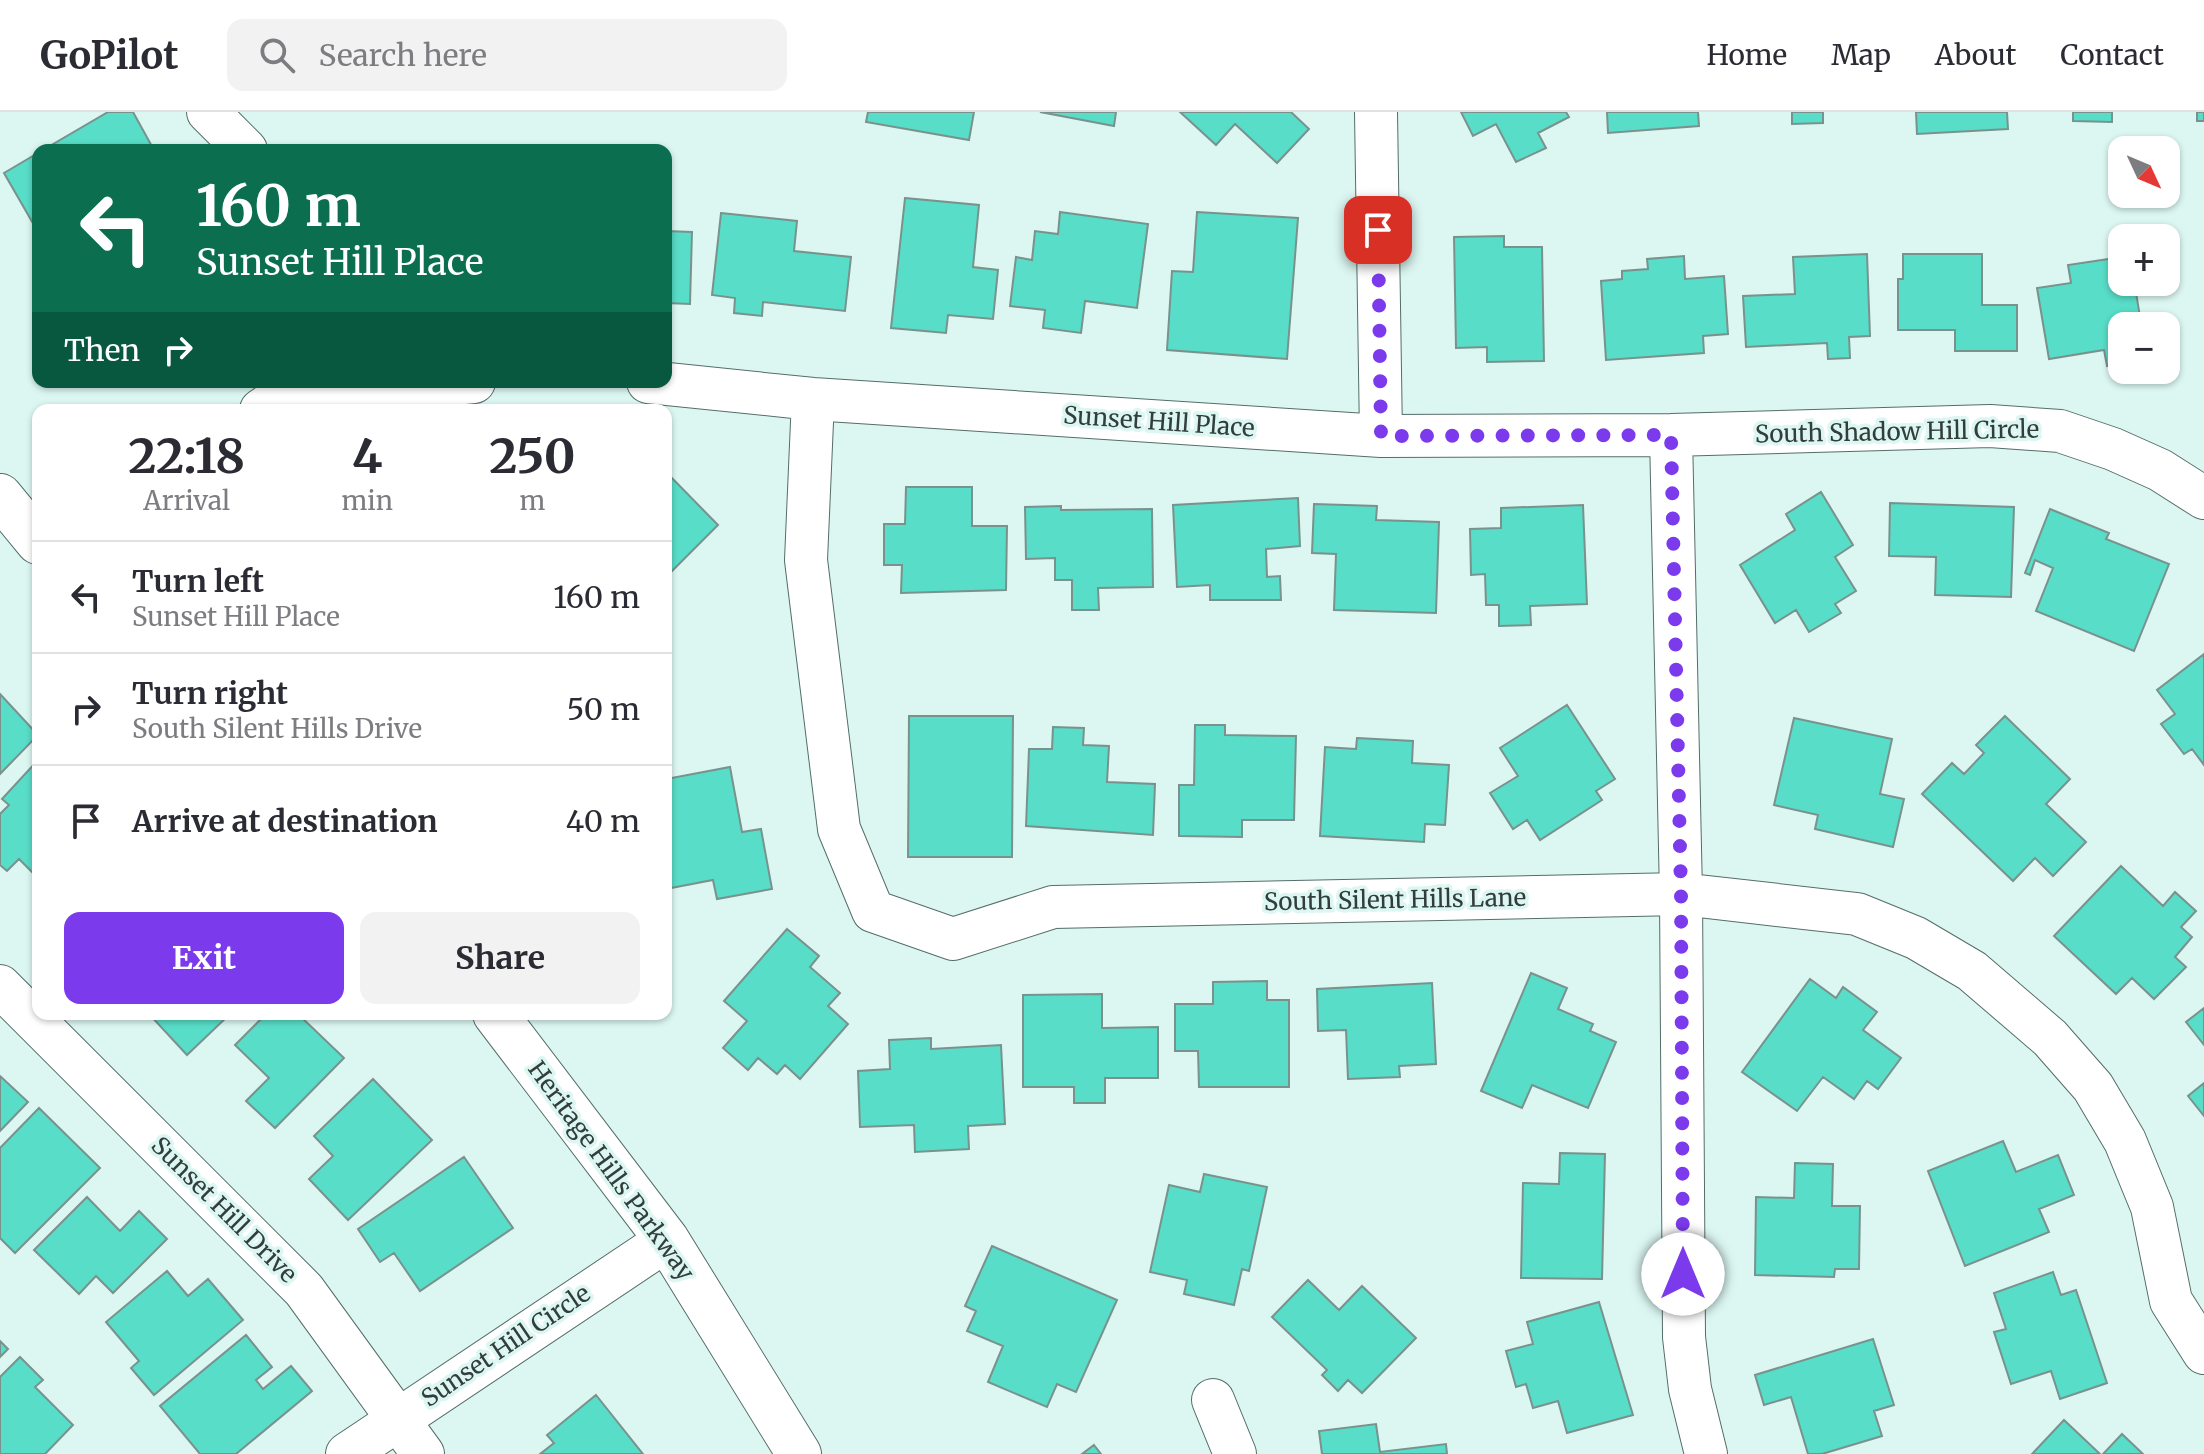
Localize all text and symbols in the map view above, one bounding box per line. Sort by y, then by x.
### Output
search box [227,19,787,91]
text: GoPilot [40,32,179,79]
icon: search [255,33,299,77]
text: Search here [319,36,487,74]
text: Home [1706,37,1787,73]
text: Map [1831,37,1891,73]
text: About [1935,37,2016,73]
text: Contact [2060,37,2164,73]
north arrow [2108,136,2180,208]
map controls [2108,136,2180,384]
text: 160 m [196,171,361,241]
icon: left [64,176,168,280]
pin [1344,196,1412,264]
icon: arrive [1356,208,1400,252]
button: + [2108,224,2180,296]
text: Sunset Hill Place [196,240,484,285]
button: − [2108,312,2180,384]
icon: right [156,328,200,372]
text: Then [64,331,140,369]
street label: Sunset Hill Place [1062,399,1256,444]
street label: South Shadow Hill Circle [1755,414,2039,449]
text: 22:18 [128,426,245,486]
text: 4 [352,426,383,486]
text: 250 [489,426,576,486]
text: Arrival [143,484,230,517]
text: min [342,484,393,517]
text: m [520,484,545,517]
text: Turn left [132,562,264,600]
icon: left [64,575,108,619]
text: 160 m [553,578,640,616]
text: Sunset Hill Place [132,600,340,633]
text: Turn right [132,674,288,712]
icon: right [64,687,108,731]
text: 50 m [567,690,640,728]
text: South Silent Hills Drive [132,712,422,745]
icon: arrive [64,799,108,843]
text: Arrive at destination [132,802,438,840]
text: 40 m [566,802,640,840]
street label: South Silent Hills Lane [1264,882,1526,917]
button: Exit [64,912,344,1004]
button: Share [360,912,640,1004]
street label: Heritage Hills Parkway [521,1055,701,1287]
street label: Sunset Hill Drive [145,1130,304,1289]
position arrow [1641,1232,1725,1316]
street label: Sunset Hill Circle [415,1278,596,1414]

